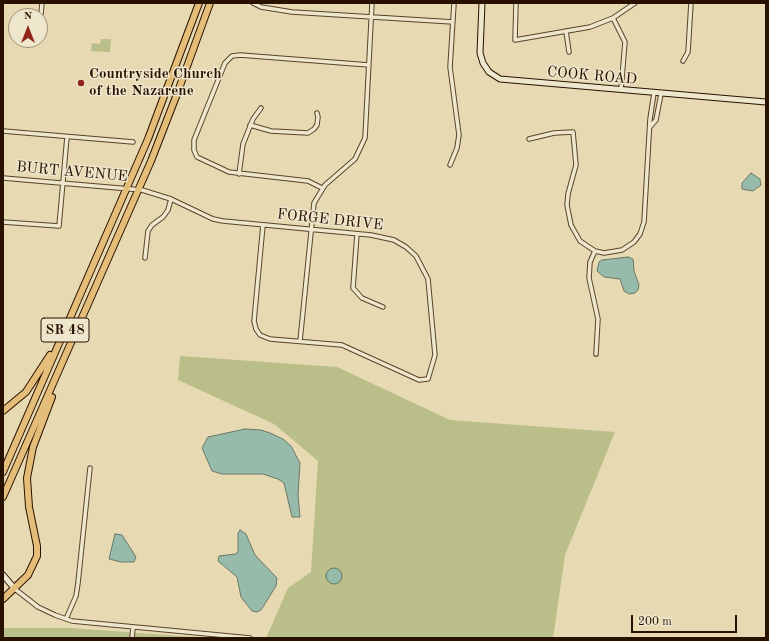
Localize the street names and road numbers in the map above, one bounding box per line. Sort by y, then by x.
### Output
street label: COOK ROAD [546,63,638,89]
street label: BURT AVENUE [15,158,129,186]
street label: FORGE DRIVE [276,205,384,235]
road number: SR 48 [41,318,89,342]

